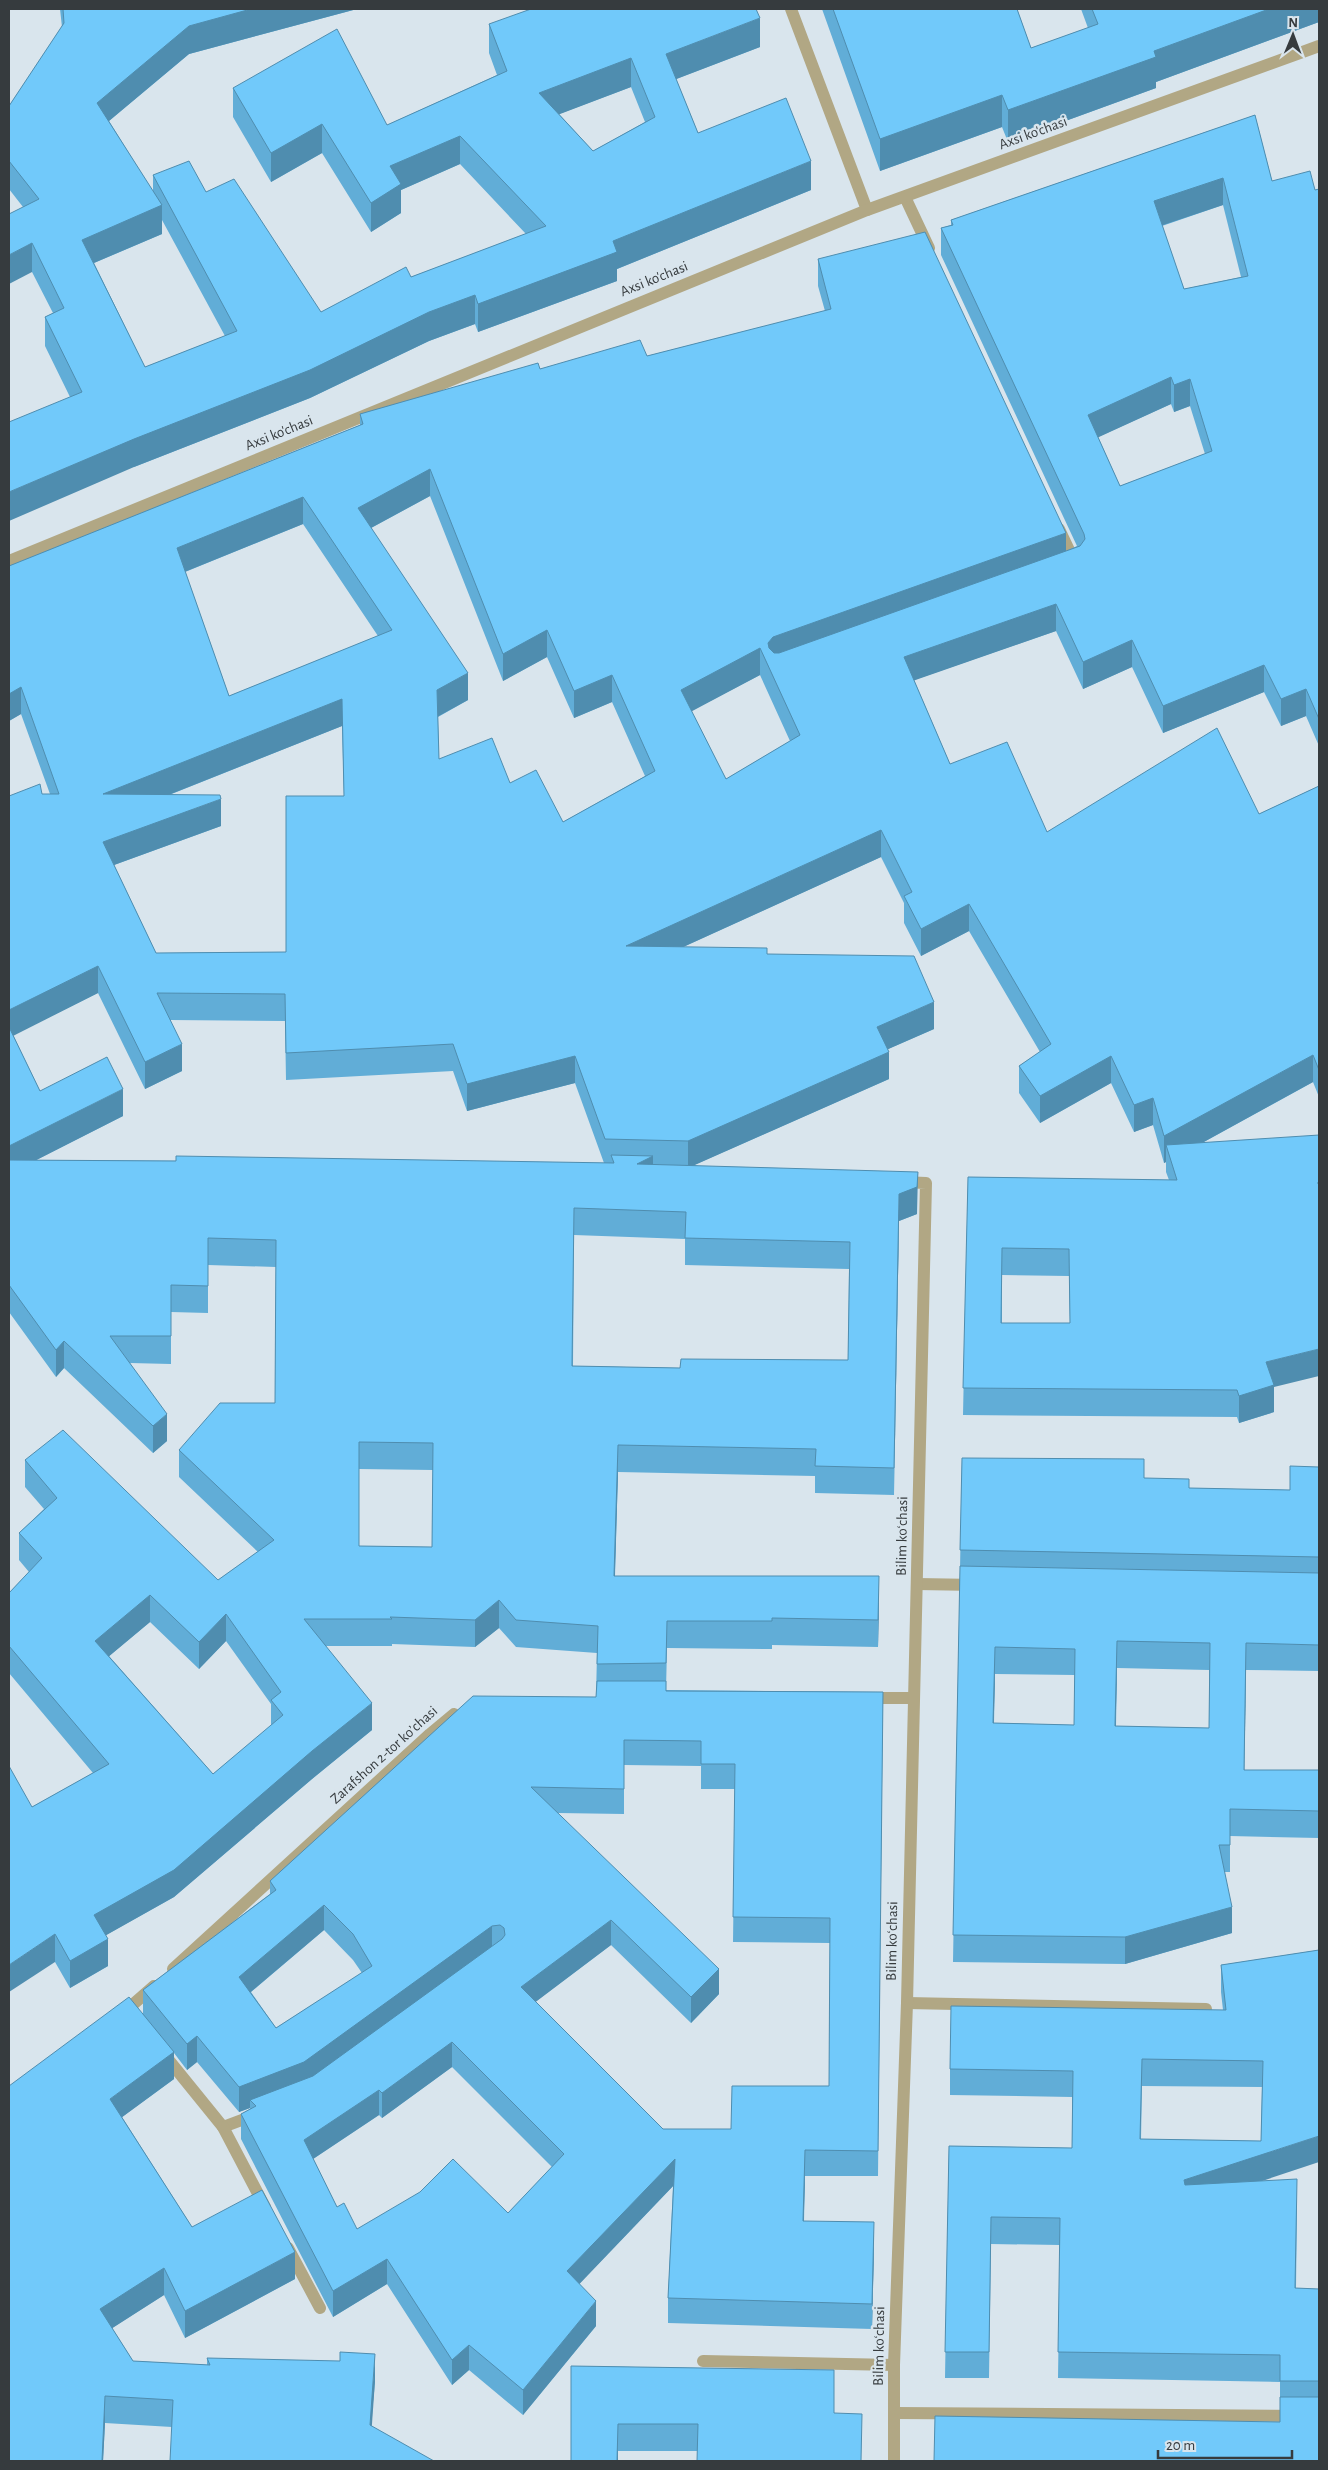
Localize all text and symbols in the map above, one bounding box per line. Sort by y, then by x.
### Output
north arrow [1268,10,1318,60]
text: N [1288,16,1298,30]
street label: Axsi ko'chasi [997,114,1069,152]
street label: Axsi ko'chasi [618,259,690,299]
street label: Axsi ko'chasi [243,413,315,453]
street label: Bilim koʻchasi [894,1496,910,1576]
street label: Zarafshon 2-tor koʼchasi [328,1703,440,1807]
street label: Bilim koʻchasi [884,1901,900,1981]
street label: Bilim koʻchasi [871,2306,887,2386]
scale bar [1158,2428,1292,2460]
text: 20 m [1166,2438,1195,2453]

